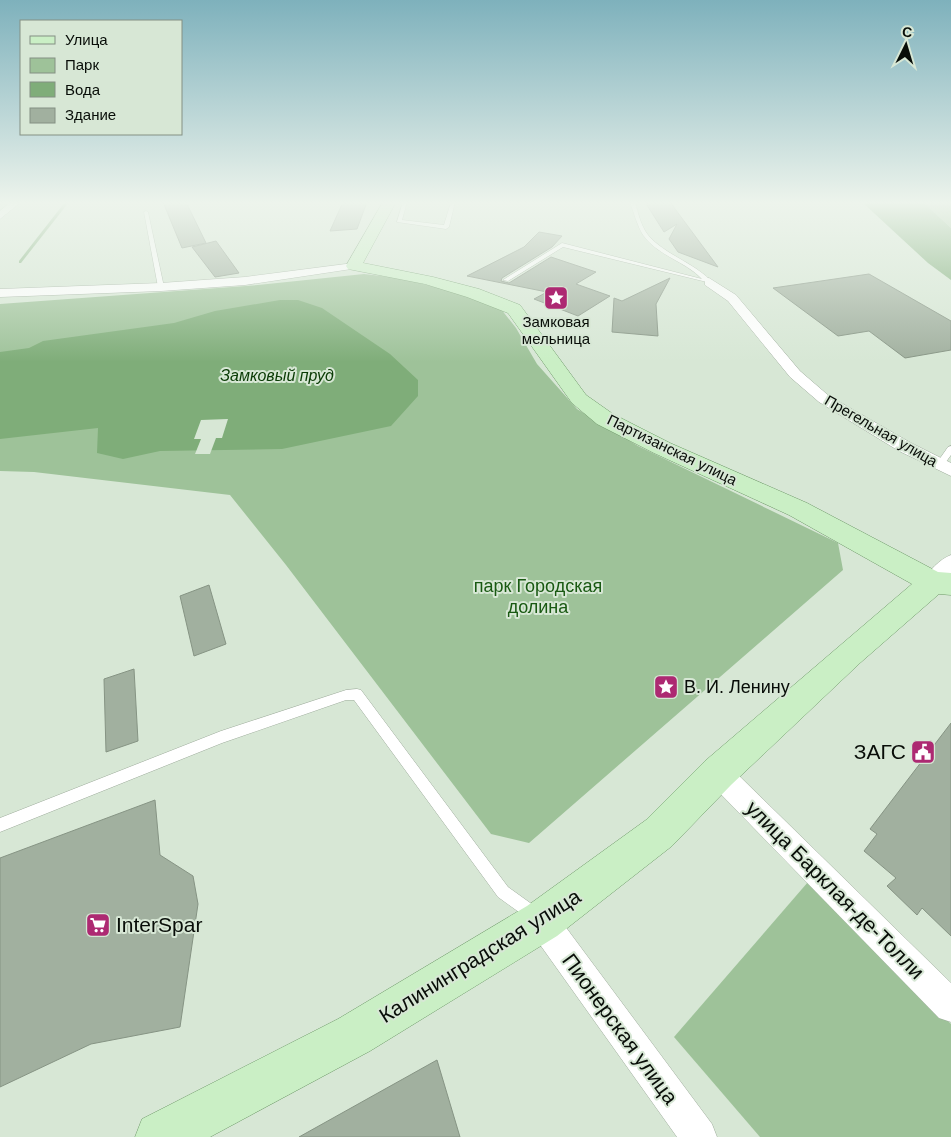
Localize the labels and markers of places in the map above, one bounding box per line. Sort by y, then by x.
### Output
place icon: Замковая мельница [543,285,569,311]
place label: Замковая мельница [522,313,591,347]
place icon: В. И. Ленину [653,674,679,700]
place label: В. И. Ленину [684,677,790,697]
public building icon: ЗАГС [910,739,936,765]
place label: ЗАГС [854,740,906,763]
supermarket icon: InterSpar [85,912,111,938]
place label: InterSpar [116,913,202,936]

